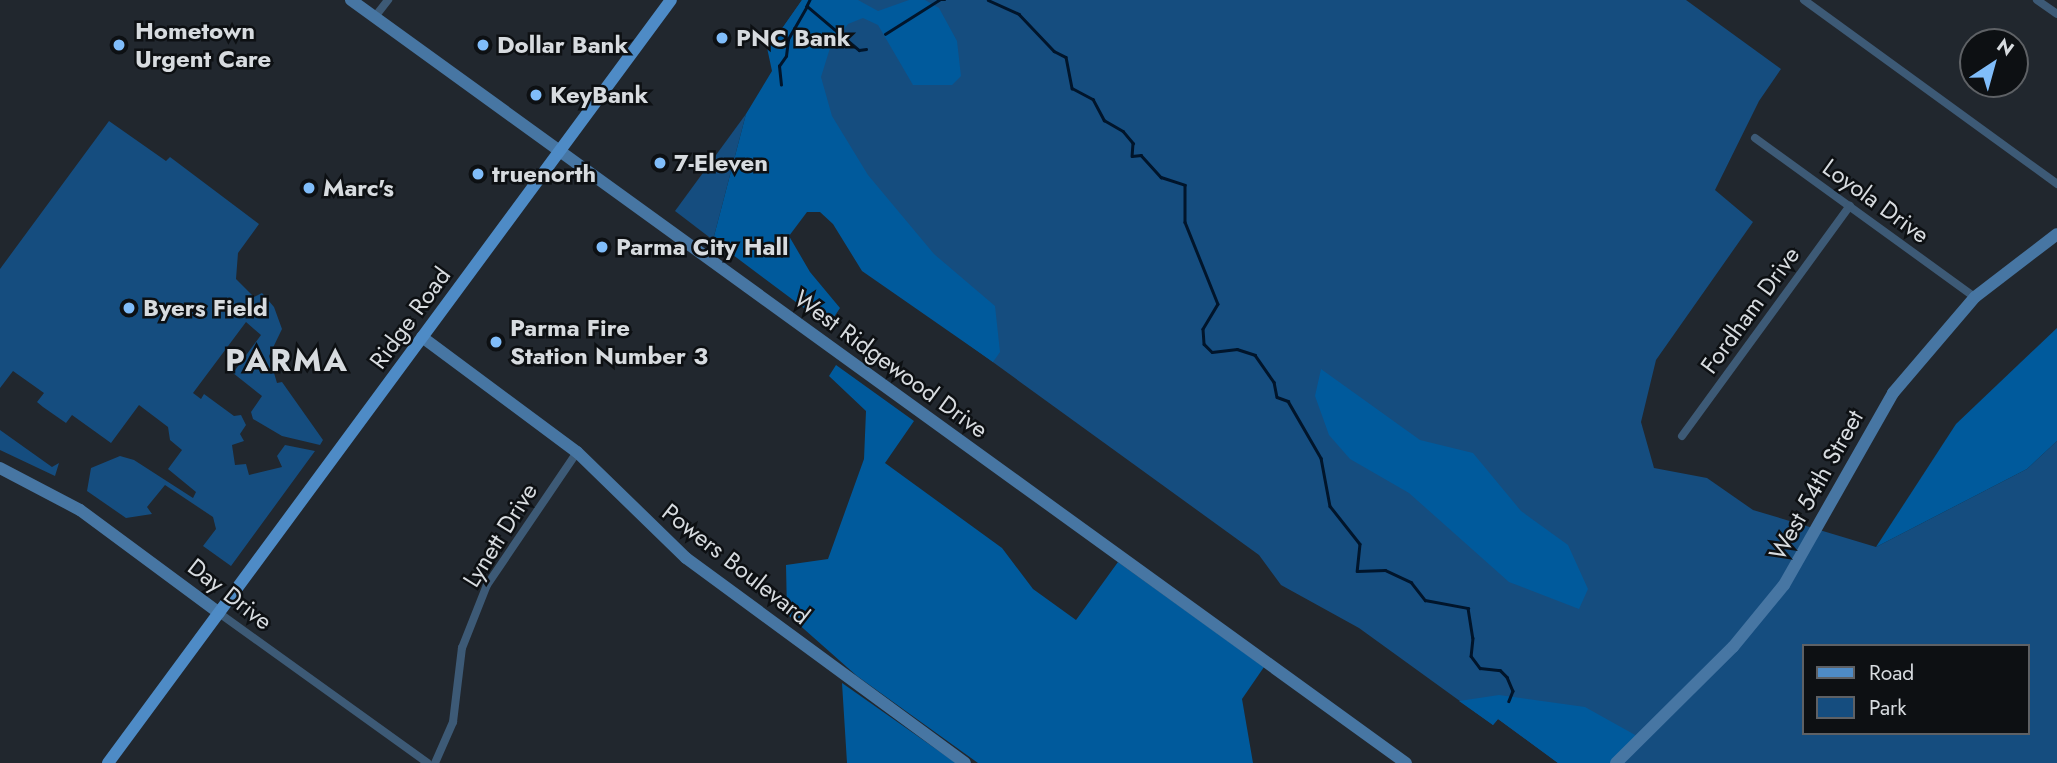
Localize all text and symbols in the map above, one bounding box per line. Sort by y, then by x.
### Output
place label: Hometown Urgent Care [135,17,271,73]
place label: PNC Bank [736,24,851,52]
north arrow [1959,28,2029,98]
marker: PNC Bank [714,30,730,46]
place label: Dollar Bank [497,31,628,59]
text: N [1991,32,2020,63]
marker: Hometown Urgent Care [109,35,129,55]
marker: Dollar Bank [475,37,491,53]
place label: KeyBank [550,81,648,109]
marker: KeyBank [528,87,544,103]
place label: 7-Eleven [674,149,768,177]
street label: Loyola Drive [1817,153,1935,249]
marker: 7-Eleven [652,155,668,171]
place label: truenorth [492,160,596,188]
marker: truenorth [470,166,486,182]
place label: Marc's [323,174,394,202]
marker: Marc's [301,180,317,196]
place label: Parma City Hall [616,233,788,261]
marker: Parma City Hall [594,239,610,255]
street label: Fordham Drive [1694,241,1806,379]
street label: Ridge Road [364,262,456,374]
street label: West Ridgewood Drive [789,284,993,444]
place label: Byers Field [143,294,268,322]
marker: Byers Field [121,300,137,316]
place label: Parma Fire Station Number 3 [510,314,708,370]
marker: Parma Fire Station Number 3 [488,334,504,350]
district label: PARMA [226,341,348,379]
street label: West 54th Street [1763,405,1869,565]
street label: Lynett Drive [457,478,543,592]
street label: Powers Boulevard [657,497,815,631]
street label: Day Drive [182,552,278,636]
legend [1801,644,2029,735]
text: Road [1869,658,1914,688]
text: Park [1869,693,1906,723]

